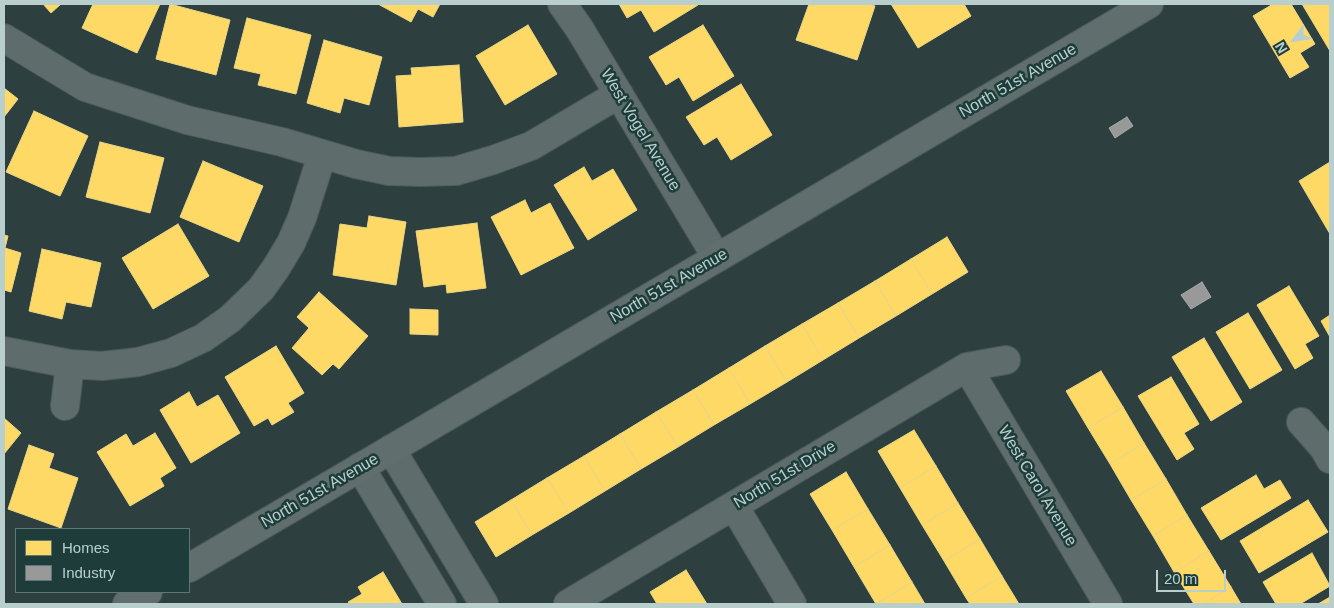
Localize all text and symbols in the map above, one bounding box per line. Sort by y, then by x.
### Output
north arrow [1269,15,1319,65]
text: N [1272,39,1291,56]
street label: North 51st Avenue [956,40,1080,122]
street label: West Vogel Avenue [596,65,684,195]
street label: North 51st Avenue [607,245,731,327]
street label: West Carol Avenue [993,422,1081,550]
street label: North 51st Drive [731,437,839,513]
street label: North 51st Avenue [258,450,382,532]
legend [15,528,190,593]
text: Homes [62,539,110,556]
scale bar [1159,560,1229,592]
text: Industry [62,564,115,581]
text: 20 m [1164,570,1197,587]

